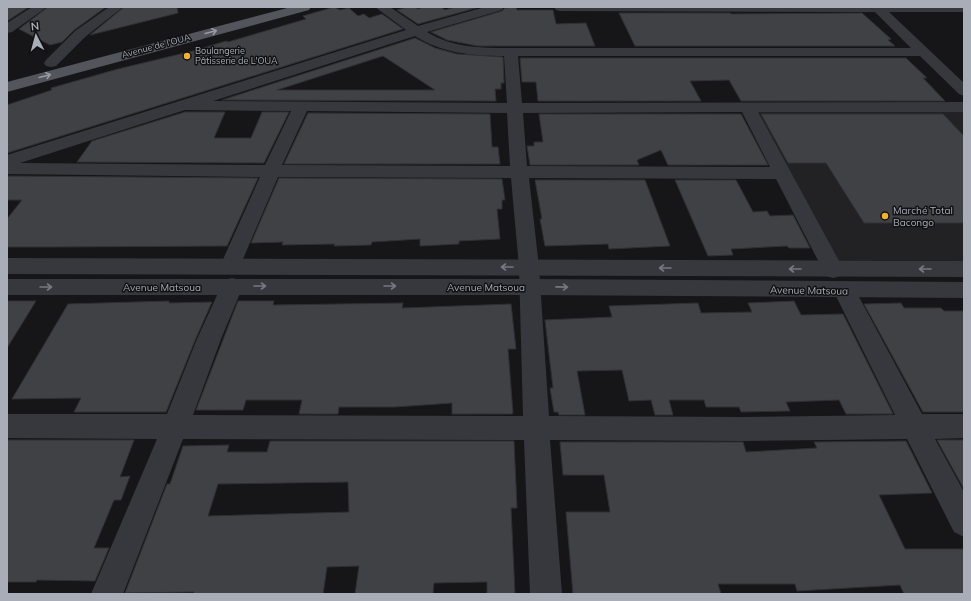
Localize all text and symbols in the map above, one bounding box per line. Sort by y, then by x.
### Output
north arrow [16,16,56,56]
text: N [30,19,40,33]
one-way arrow [204,28,217,35]
street label: Avenue de l'OUA [120,31,192,60]
place label: Boulangerie Pâtisserie de L'OUA [195,45,278,66]
marker: Boulangerie Pâtisserie de L'OUA [182,51,192,61]
one-way arrow [38,72,51,79]
place label: Marché Total Bacongo [893,204,953,229]
marker: Marché Total Bacongo [880,211,890,221]
one-way arrow [501,263,514,271]
one-way arrow [659,264,672,272]
one-way arrow [789,265,802,273]
one-way arrow [919,265,932,273]
street label: Avenue Matsoua [123,281,201,294]
street label: Avenue Matsoua [447,281,525,294]
one-way arrow [253,282,266,290]
one-way arrow [39,283,52,291]
one-way arrow [383,283,396,290]
one-way arrow [555,283,568,291]
street label: Avenue Matsoua [770,283,848,298]

